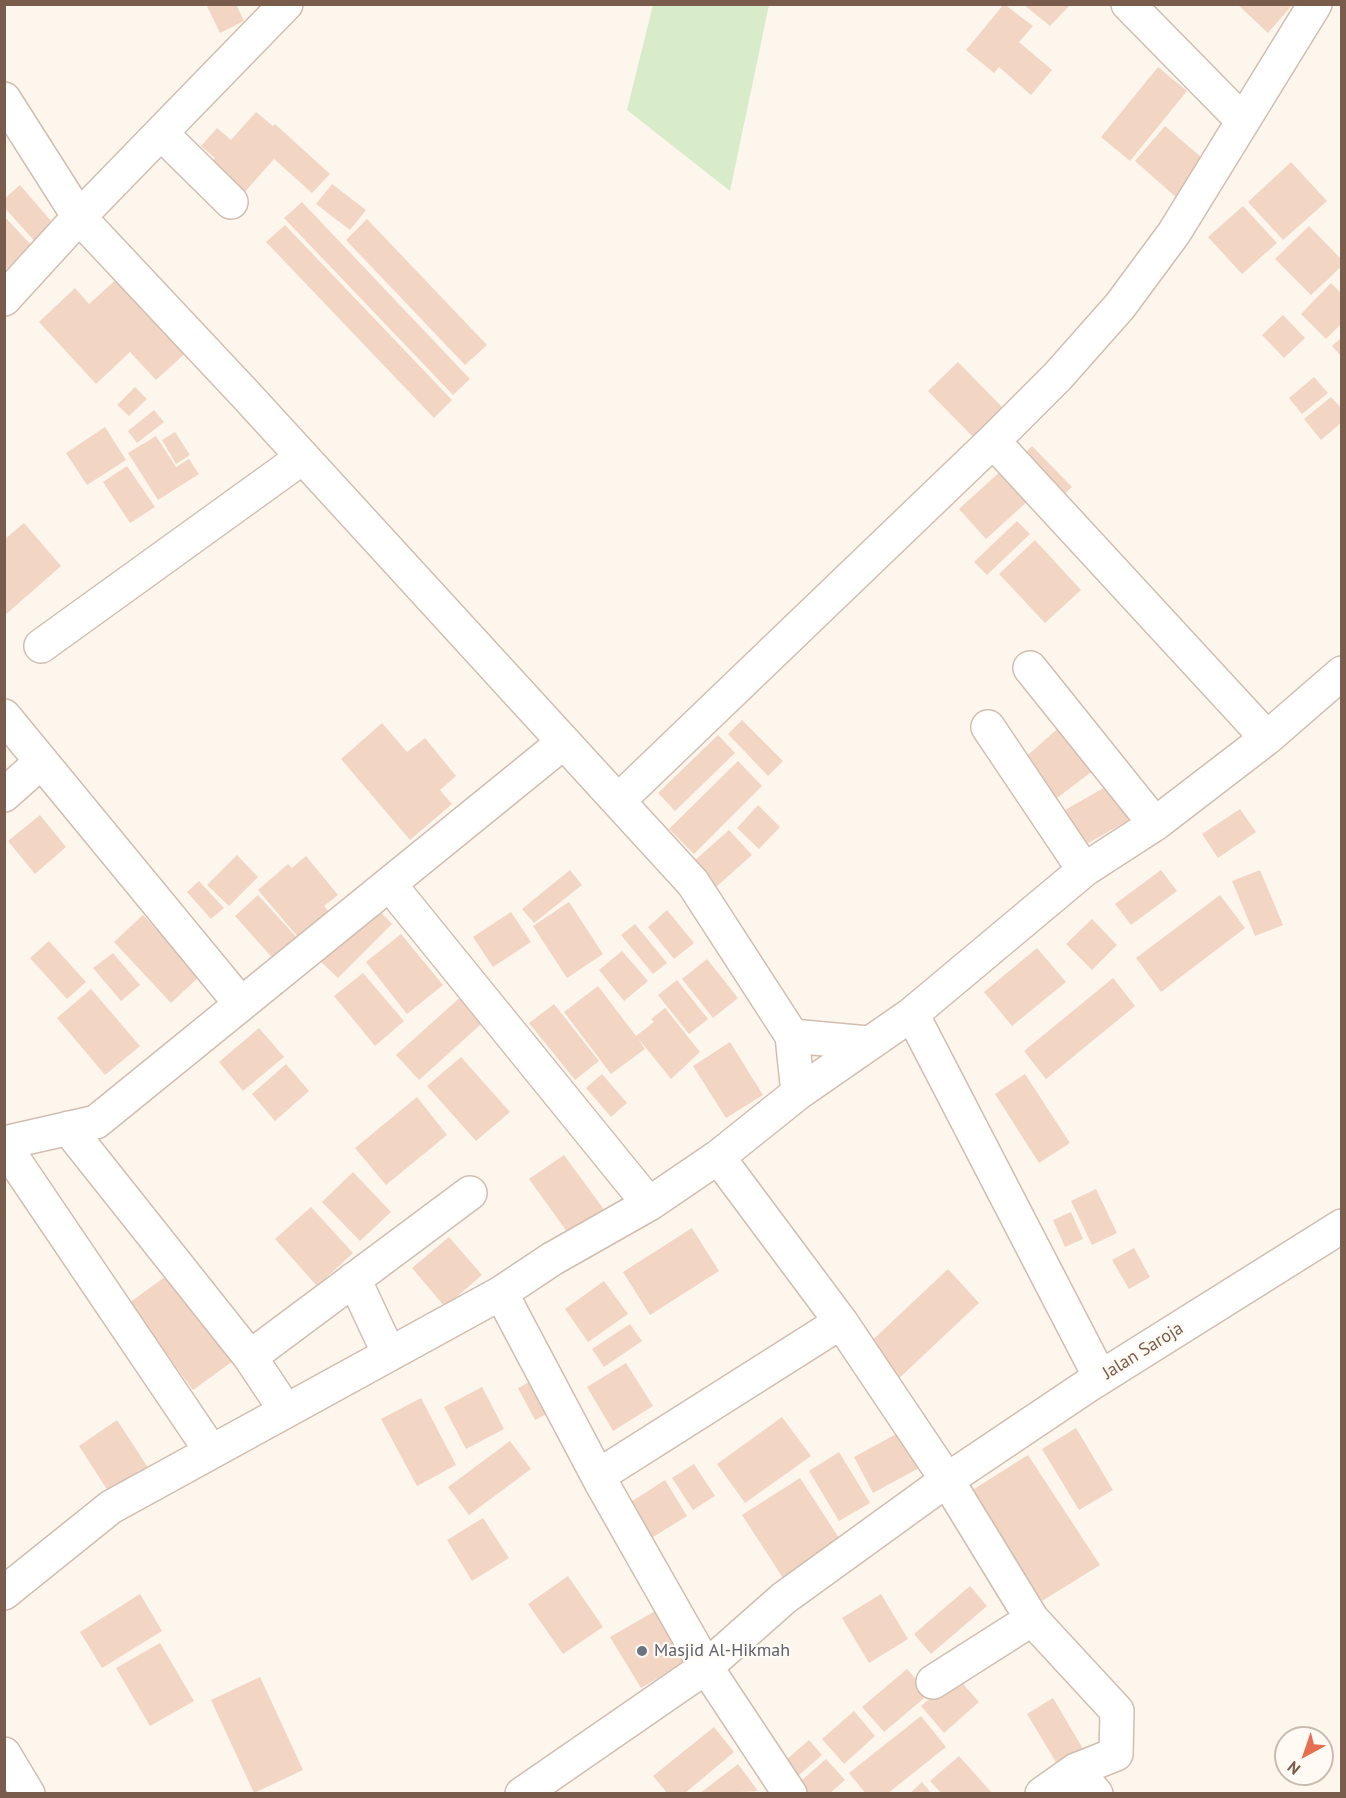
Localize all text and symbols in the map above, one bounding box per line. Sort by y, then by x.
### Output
street label: Jalan Saroja [1099,1318,1187,1384]
place label: Masjid Al-Hikmah [654,1640,790,1662]
marker: Masjid Al-Hikmah [635,1644,649,1658]
north arrow [1274,1726,1334,1786]
text: N [1283,1757,1304,1779]

